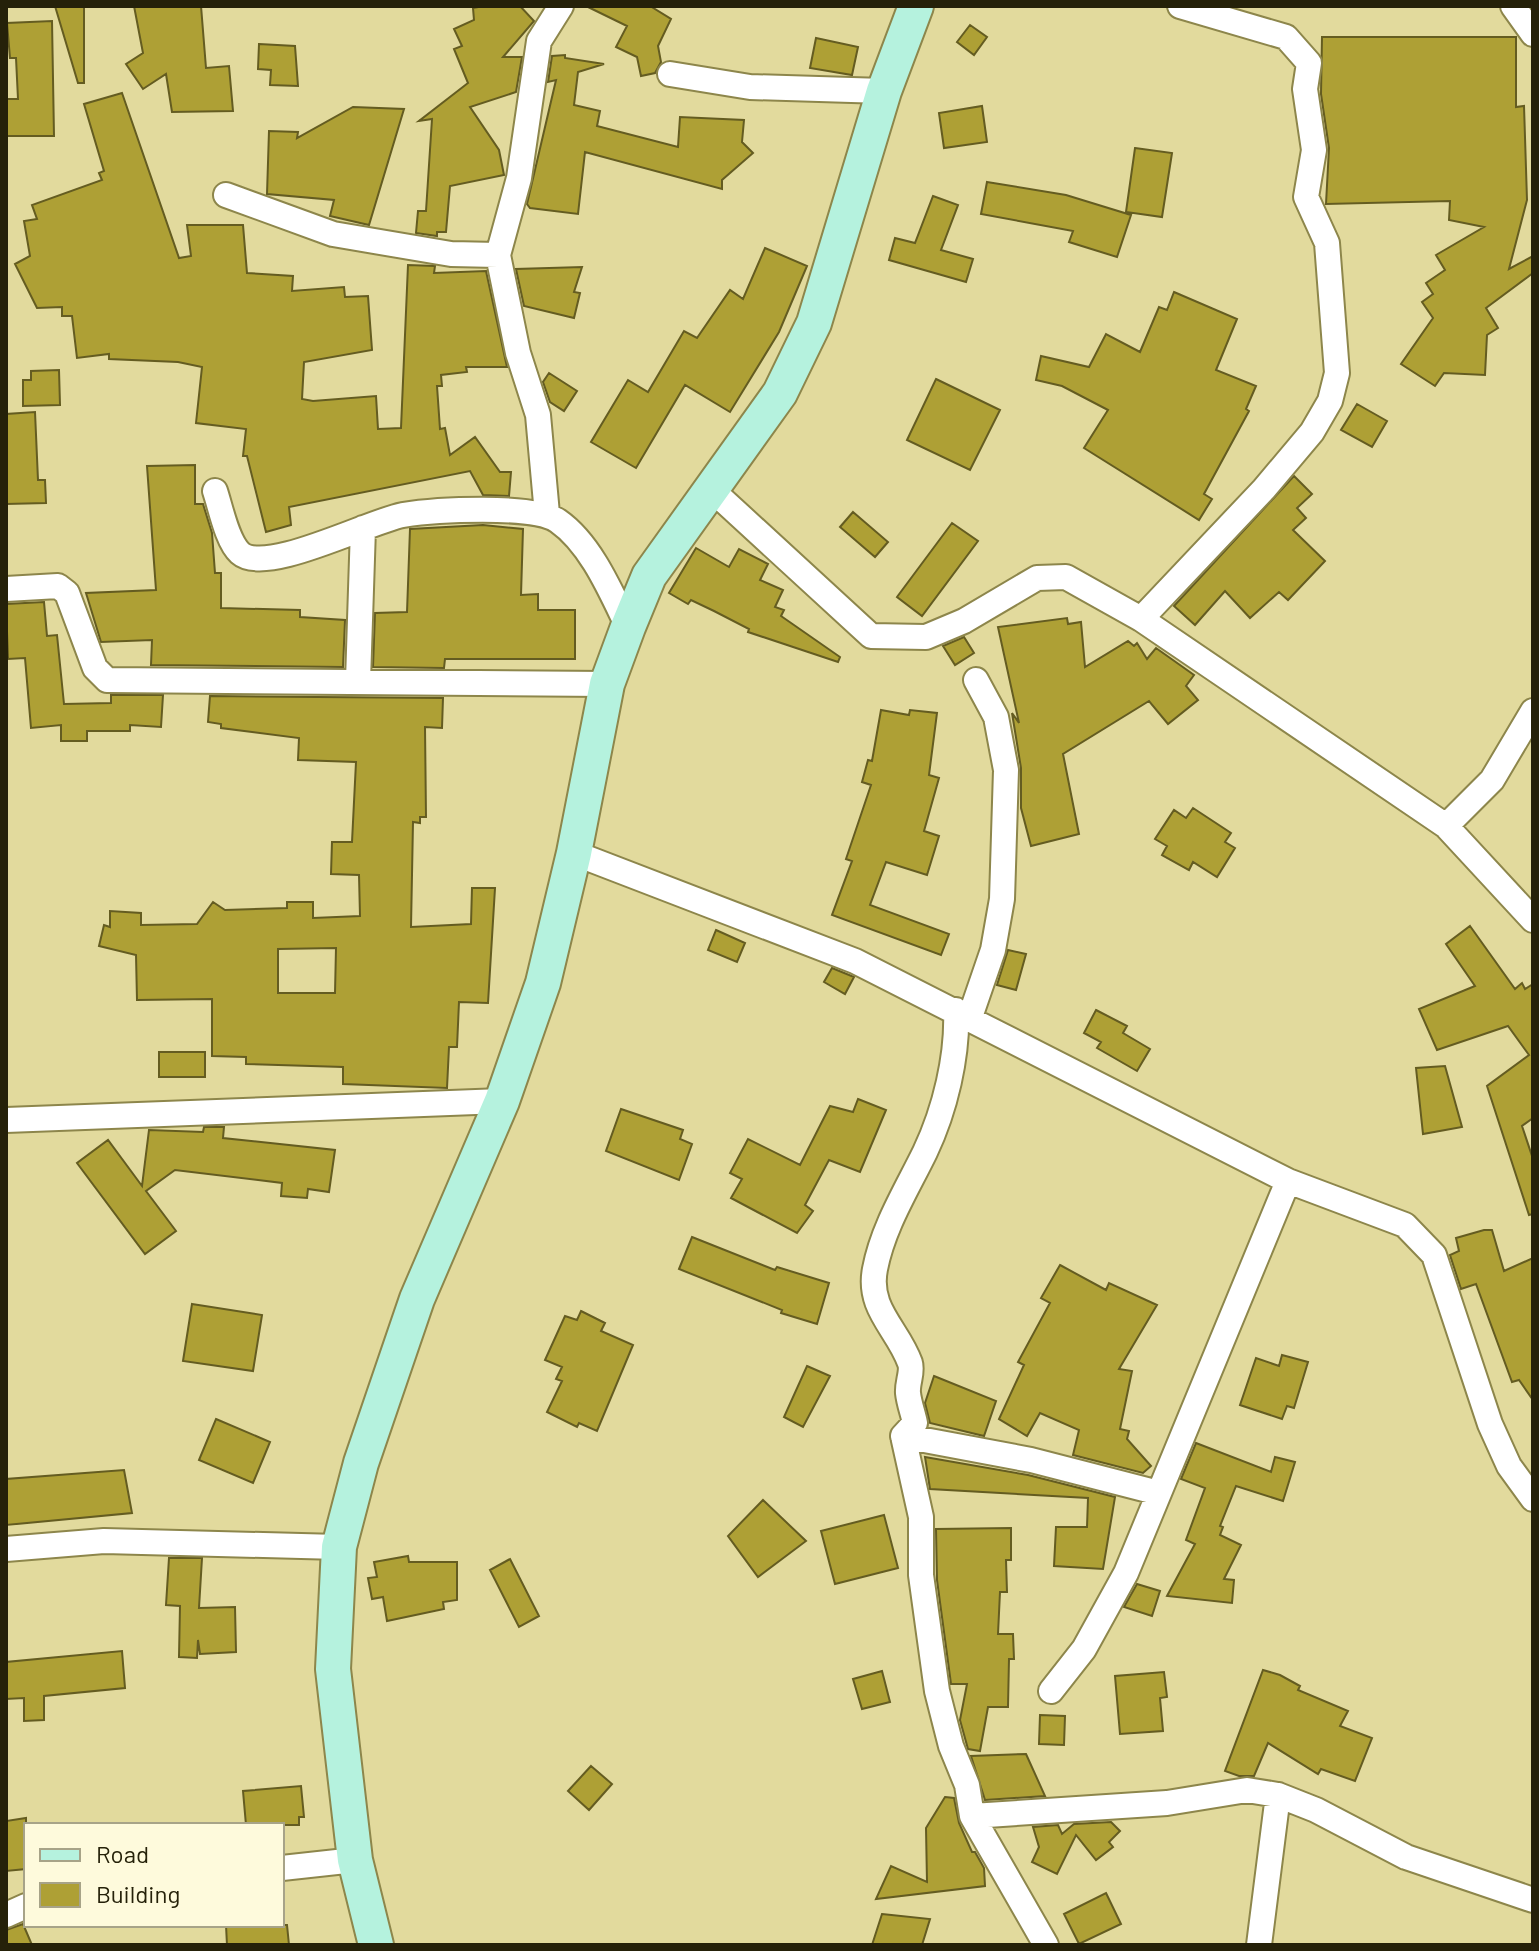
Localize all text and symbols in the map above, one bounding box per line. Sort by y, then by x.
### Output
legend [24,1823,284,1927]
text: Road [96,1839,149,1868]
text: Building [96,1879,180,1908]

